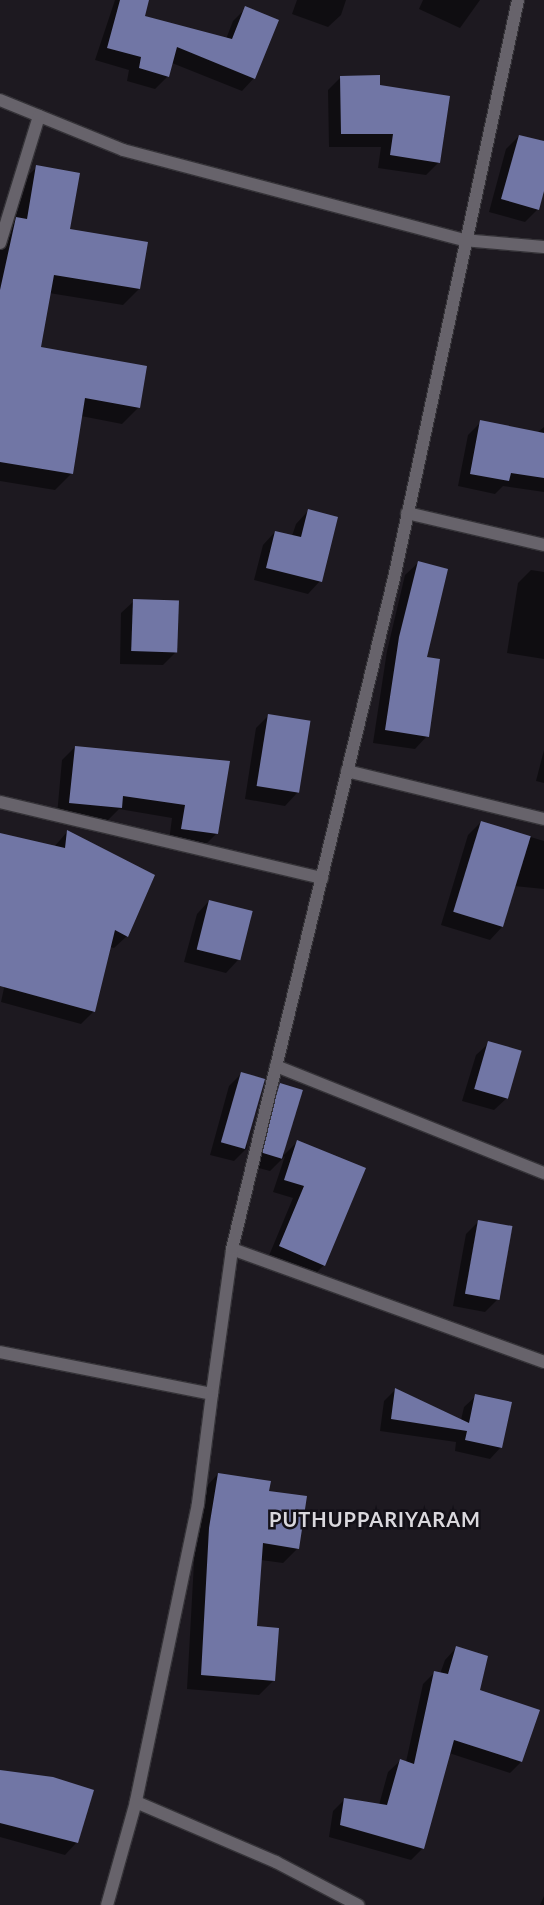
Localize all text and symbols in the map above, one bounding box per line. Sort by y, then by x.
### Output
district label: PUTHUPPARIYARAM [267,1507,483,1531]

